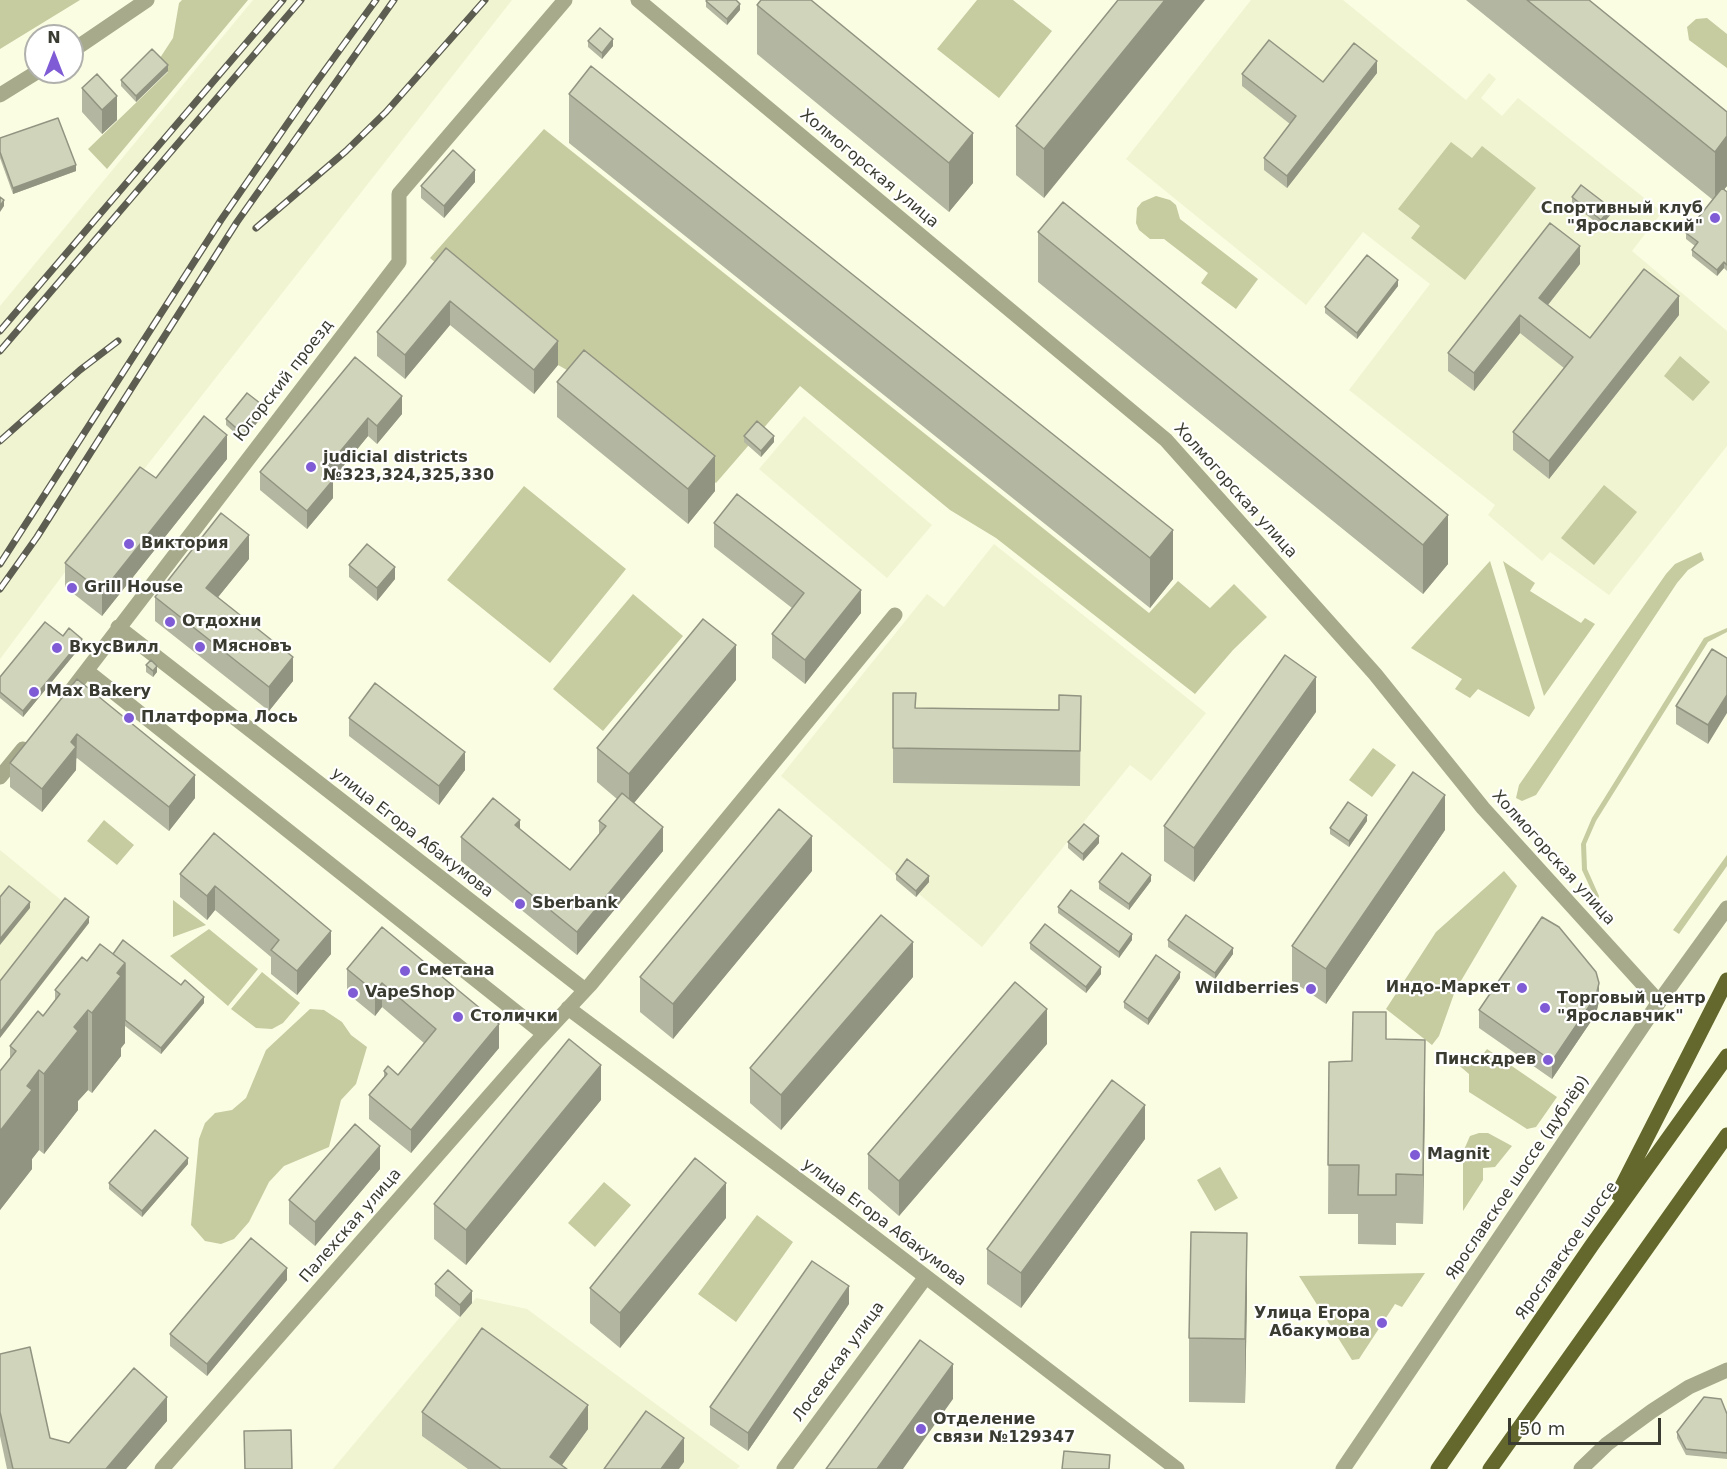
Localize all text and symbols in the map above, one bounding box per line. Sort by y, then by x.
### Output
north arrow [24,24,84,84]
text: N [47,28,61,47]
street label: Холмогорская улица [796,105,942,233]
place label: Спортивный клуб "Ярославский" [1541,199,1703,237]
marker: Спортивный клуб "Ярославский" [1708,211,1722,225]
street label: Югорский проезд [230,316,338,446]
street label: Холмогорская улица [1169,420,1301,562]
place label: judicial districts №323,324,325,330 [323,448,494,486]
marker: judicial districts №323,324,325,330 [304,460,318,474]
place label: Виктория [141,534,228,554]
marker: Виктория [122,537,136,551]
place label: Grill House [84,578,183,598]
marker: Grill House [65,581,79,595]
place label: Отдохни [182,612,261,632]
marker: Отдохни [163,615,177,629]
place label: Мясновъ [212,637,292,657]
place label: ВкусВилл [69,638,159,658]
marker: Мясновъ [193,640,207,654]
marker: ВкусВилл [50,641,64,655]
place label: Max Bakery [46,682,151,702]
marker: Max Bakery [27,685,41,699]
place label: Платформа Лось [141,708,298,728]
marker: Платформа Лось [122,711,136,725]
street label: улица Егора Абакумова [327,764,497,902]
street label: Холмогорская улица [1487,787,1619,929]
place label: Sberbank [532,894,618,914]
marker: Sberbank [513,897,527,911]
place label: Сметана [417,961,495,981]
marker: Сметана [398,964,412,978]
place label: Индо-Маркет [1386,978,1510,998]
place label: Wildberries [1195,979,1299,999]
marker: Индо-Маркет [1515,981,1529,995]
marker: Wildberries [1304,982,1318,996]
place label: VapeShop [365,983,455,1003]
marker: VapeShop [346,986,360,1000]
place label: Торговый центр "Ярославчик" [1557,989,1706,1027]
marker: Торговый центр "Ярославчик" [1538,1001,1552,1015]
place label: Столички [470,1007,558,1027]
marker: Столички [451,1010,465,1024]
place label: Пинскдрев [1435,1050,1536,1070]
marker: Пинскдрев [1541,1053,1555,1067]
street label: Ярославское шоссе (дублёр) [1442,1072,1594,1284]
place label: Magnit [1427,1145,1490,1165]
marker: Magnit [1408,1148,1422,1162]
street label: улица Егора Абакумова [798,1155,970,1291]
street label: Палехская улица [296,1165,406,1287]
street label: Ярославское шоссе [1512,1178,1622,1324]
street label: Лосевская улица [789,1298,889,1426]
place label: Улица Егора Абакумова [1254,1304,1370,1342]
marker: Улица Егора Абакумова [1375,1316,1389,1330]
scale bar [1511,1406,1664,1444]
place label: Отделение связи №129347 [933,1410,1075,1448]
text: 50 m [1519,1418,1565,1439]
marker: Отделение связи №129347 [914,1422,928,1436]

